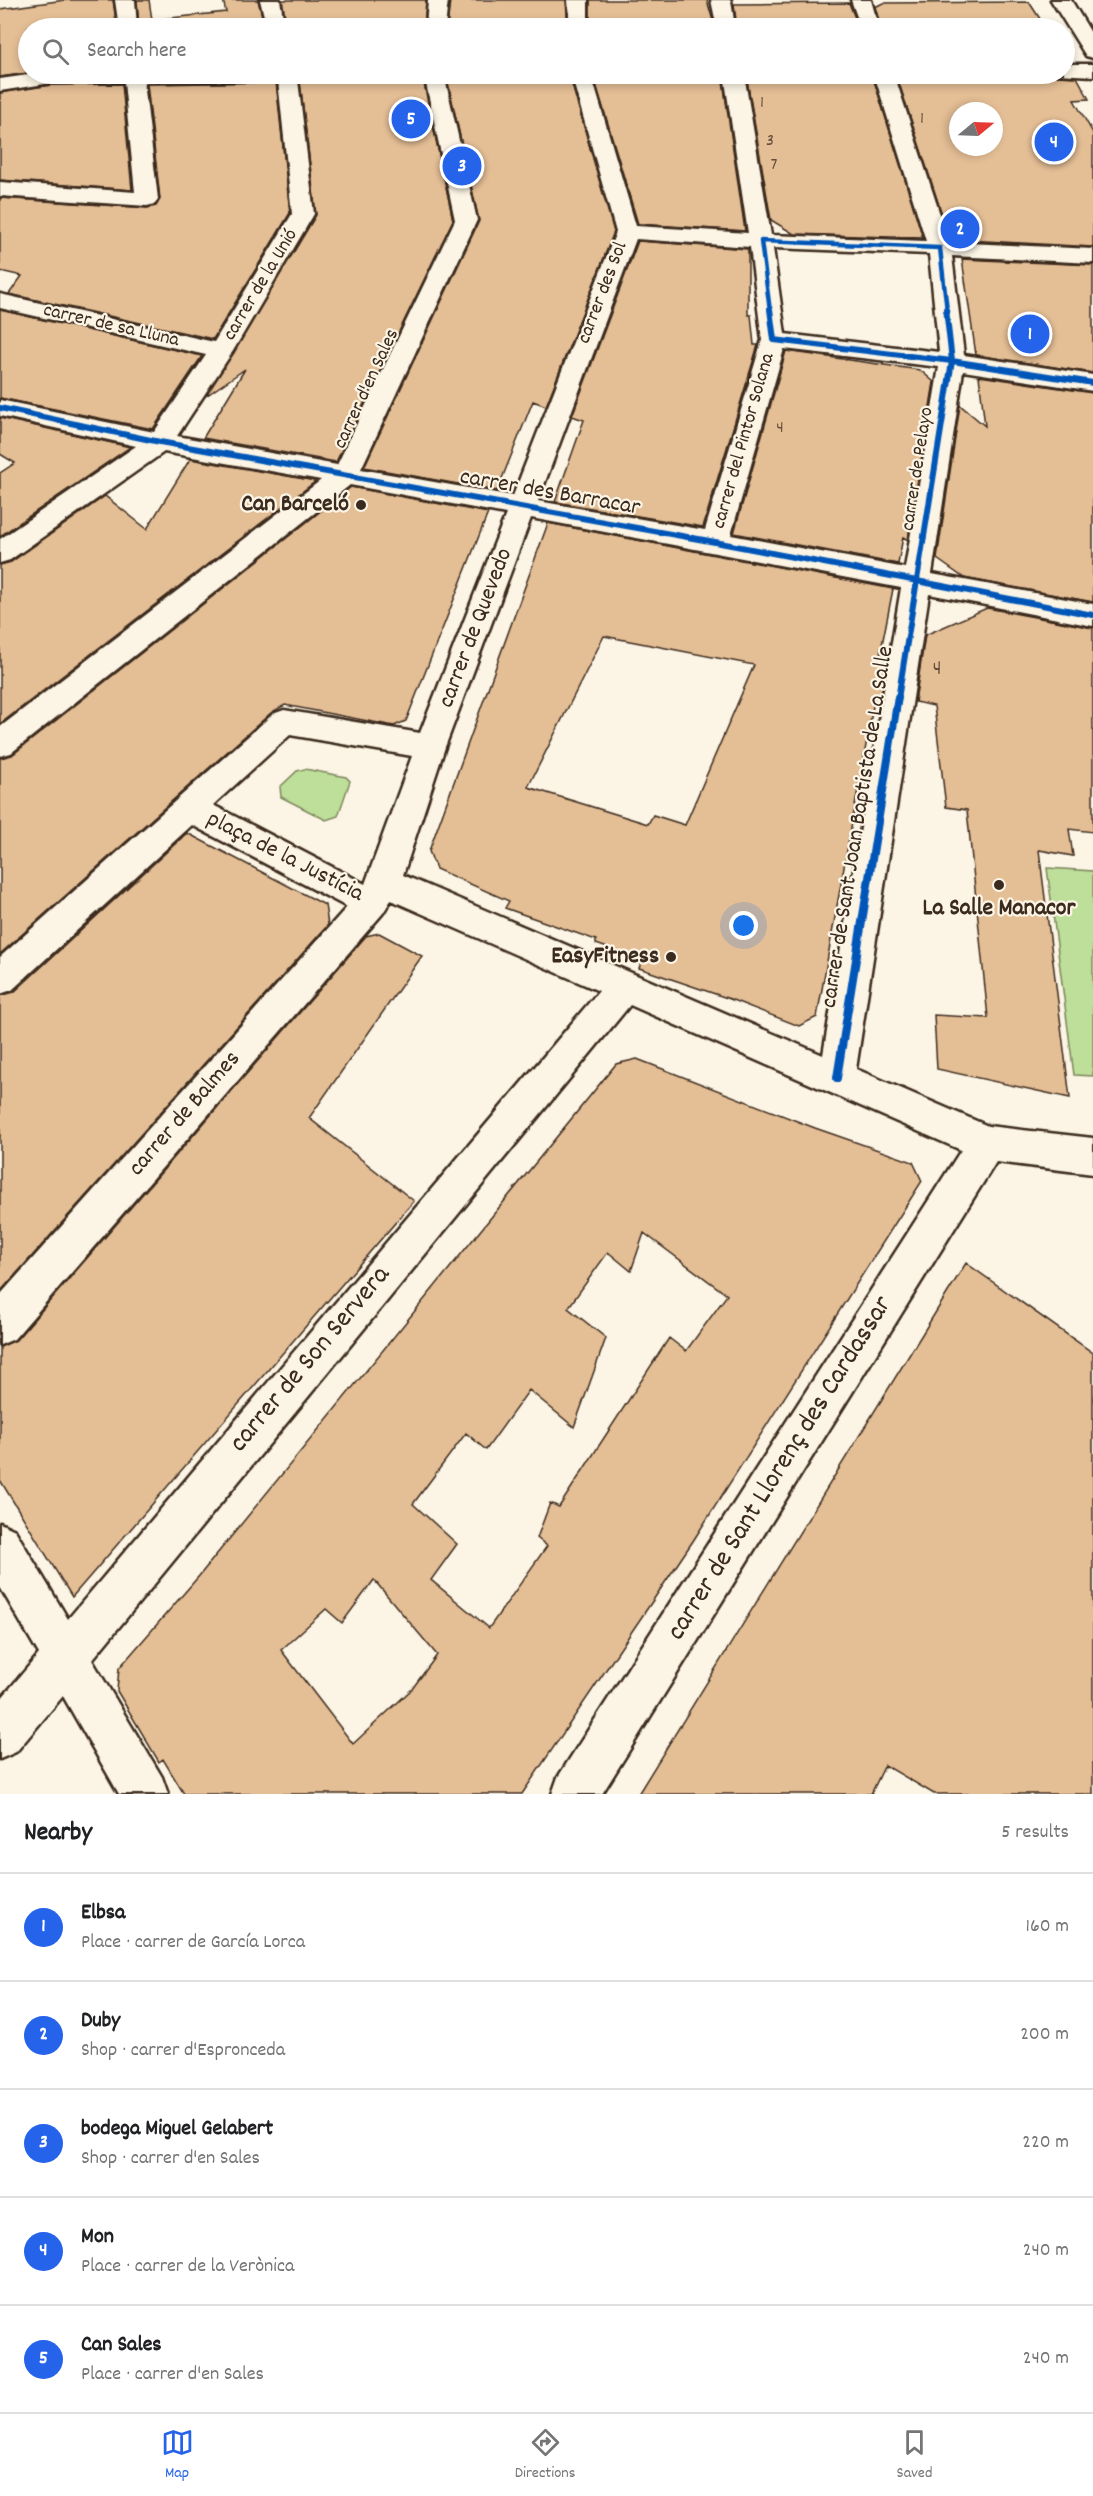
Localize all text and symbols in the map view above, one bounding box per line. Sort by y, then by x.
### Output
search box [18,18,1075,84]
icon: search [39,35,72,68]
text: Search here [87,36,186,67]
house number: 1 [760,91,764,116]
pin: 5 [392,96,430,142]
north arrow [949,102,1003,156]
house number: 1 [920,107,924,132]
pin: 4 [1034,120,1074,164]
house number: 3 [766,129,774,154]
pin: 3 [442,144,482,188]
house number: 7 [771,153,778,178]
pin: 2 [940,206,980,252]
street label: carrer de la Unió [217,224,305,346]
street label: carrer des Sol [571,238,635,348]
street label: carrer de sa Lluna [40,297,182,355]
pin: 1 [1010,312,1050,356]
street label: carrer d'en Sales [327,325,407,453]
street label: carrer del Pintor Solana [706,349,783,532]
street label: carrer de Pelayo [894,405,942,533]
house number: 4 [776,416,784,441]
street label: carrer des Barracar [457,460,643,526]
place label: Can Barceló [241,488,349,522]
marker: Can Barceló [354,498,368,512]
street label: carrer de Quevedo [430,543,522,713]
street label: carrer de Sant Joan Baptista de La Salle [813,644,903,1010]
house number: 4 [933,655,941,685]
street label: plaça de la Justícia [201,803,370,912]
marker: La Salle Manacor [992,878,1006,892]
place label: La Salle Manacor [923,892,1076,926]
your location [729,911,758,940]
place label: EasyFitness [551,940,659,974]
marker: EasyFitness [664,950,678,964]
street label: carrer de Balmes [121,1044,249,1184]
street label: carrer de Son Servera [221,1257,402,1462]
street label: carrer de Sant Llorenç des Cardassar [658,1288,904,1649]
text: Nearby [24,1815,92,1852]
text: 5 results [1001,1819,1069,1847]
text: Elbsa [81,1898,125,1929]
text: 1 [41,1913,46,1941]
text: 160 m [1026,1913,1069,1941]
text: Place · carrer de García Lorca [81,1929,305,1957]
text: Duby [81,2006,120,2037]
text: 2 [39,2021,48,2049]
text: 200 m [1020,2021,1069,2049]
text: Shop · carrer d'Espronceda [81,2037,285,2065]
text: bodega Miguel Gelabert [81,2114,273,2145]
text: 3 [39,2129,48,2157]
text: 220 m [1022,2129,1069,2157]
text: Shop · carrer d'en Sales [81,2145,260,2173]
text: Mon [81,2222,114,2253]
text: 4 [39,2237,48,2265]
text: 240 m [1023,2237,1069,2265]
text: Place · carrer de la Verònica [81,2253,294,2281]
text: Can Sales [81,2330,162,2361]
text: 5 [39,2345,48,2373]
text: 240 m [1023,2345,1069,2373]
text: Place · carrer d'en Sales [81,2361,264,2389]
tab: Map [161,2426,194,2485]
tab: Directions [515,2426,575,2485]
tab: Saved [897,2426,932,2485]

